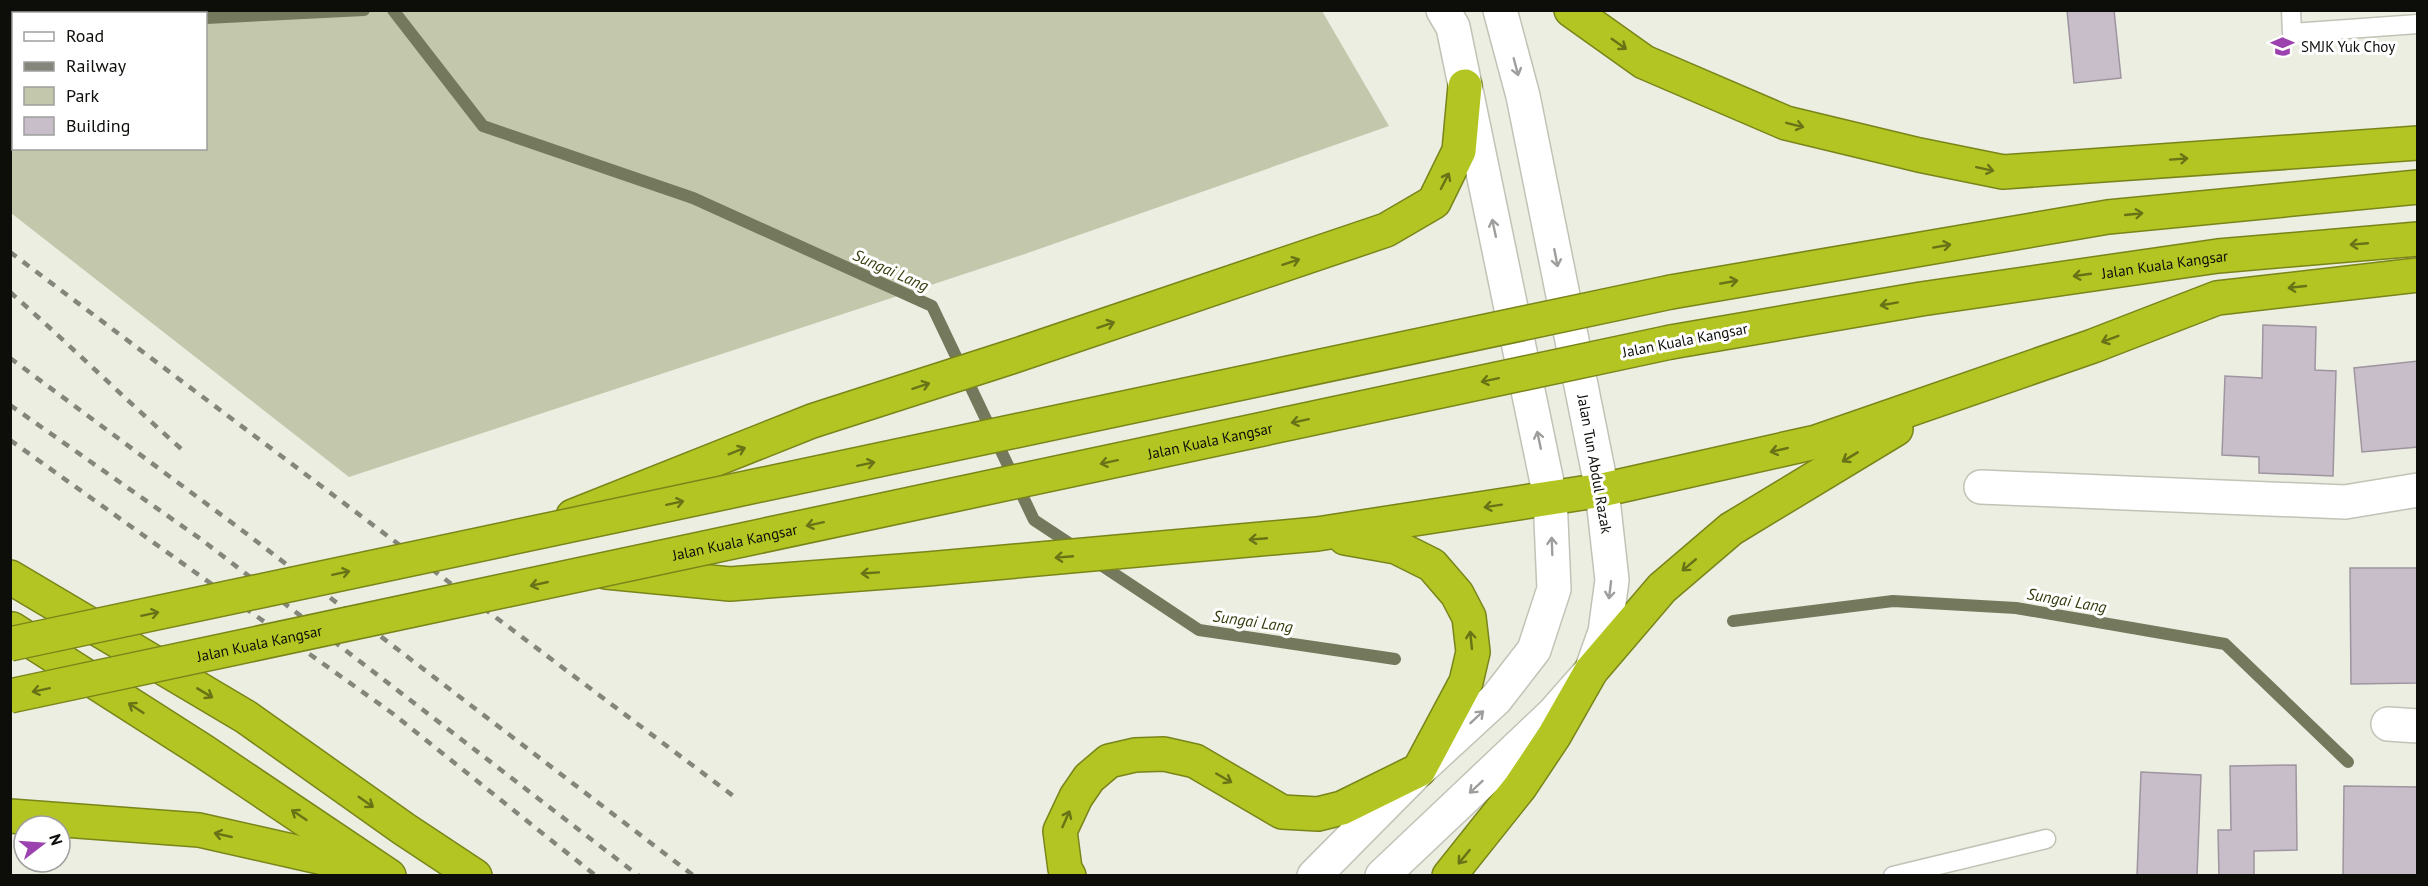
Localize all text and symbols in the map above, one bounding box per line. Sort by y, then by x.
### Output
legend [12,12,207,150]
text: Road [66,24,104,47]
school or university icon: SMJK Yuk Choy [2270,33,2296,59]
place label: SMJK Yuk Choy [2301,37,2395,56]
one-way arrow [1610,38,1626,50]
text: Railway [66,54,127,77]
one-way arrow [1510,57,1522,76]
text: Park [66,84,99,107]
text: Building [66,114,130,137]
one-way arrow [1785,120,1804,132]
one-way arrow [2169,153,2189,164]
one-way arrow [1975,164,1995,175]
one-way arrow [1439,172,1451,190]
one-way arrow [2124,209,2144,220]
one-way arrow [1488,219,1500,238]
one-way arrow [2350,239,2370,250]
one-way arrow [1932,240,1951,251]
water label: Sungai Lang [850,245,932,295]
street label: Jalan Kuala Kangsar [2099,246,2229,282]
one-way arrow [1551,247,1562,267]
one-way arrow [1281,256,1300,267]
one-way arrow [2073,270,2092,281]
one-way arrow [1719,277,1738,288]
one-way arrow [2287,282,2307,293]
one-way arrow [1880,299,1900,310]
one-way arrow [1096,318,1115,329]
street label: Jalan Kuala Kangsar [1620,319,1749,362]
one-way arrow [2101,334,2120,345]
one-way arrow [1481,375,1501,386]
one-way arrow [911,380,930,391]
street label: Jalan Tun Abdul Razak [1573,392,1617,536]
one-way arrow [1290,416,1310,427]
street label: Jalan Kuala Kangsar [1145,418,1274,463]
one-way arrow [1532,430,1544,449]
one-way arrow [727,445,746,456]
one-way arrow [1770,445,1789,457]
one-way arrow [1842,451,1859,463]
one-way arrow [1100,456,1119,468]
one-way arrow [856,458,876,469]
one-way arrow [665,497,685,508]
one-way arrow [1483,501,1503,512]
street label: Jalan Kuala Kangsar [669,519,799,564]
one-way arrow [806,519,826,530]
one-way arrow [1249,534,1269,545]
one-way arrow [1547,537,1558,557]
one-way arrow [1055,552,1075,563]
one-way arrow [1682,558,1697,572]
one-way arrow [331,567,350,579]
one-way arrow [860,568,880,579]
one-way arrow [530,578,549,590]
one-way arrow [1605,579,1616,599]
water label: Sungai Lang [2026,583,2108,617]
water label: Sungai Lang [1212,605,1294,637]
one-way arrow [140,608,159,619]
street label: Jalan Kuala Kangsar [194,620,324,666]
one-way arrow [1465,631,1476,650]
one-way arrow [31,685,51,696]
one-way arrow [196,688,213,700]
one-way arrow [128,702,145,714]
one-way arrow [1469,710,1484,724]
one-way arrow [1215,772,1232,784]
one-way arrow [1469,779,1484,793]
one-way arrow [358,796,374,809]
one-way arrow [292,809,308,821]
one-way arrow [1061,811,1072,829]
north arrow [12,814,72,874]
one-way arrow [214,829,233,841]
text: N [45,832,67,848]
one-way arrow [1457,849,1470,865]

